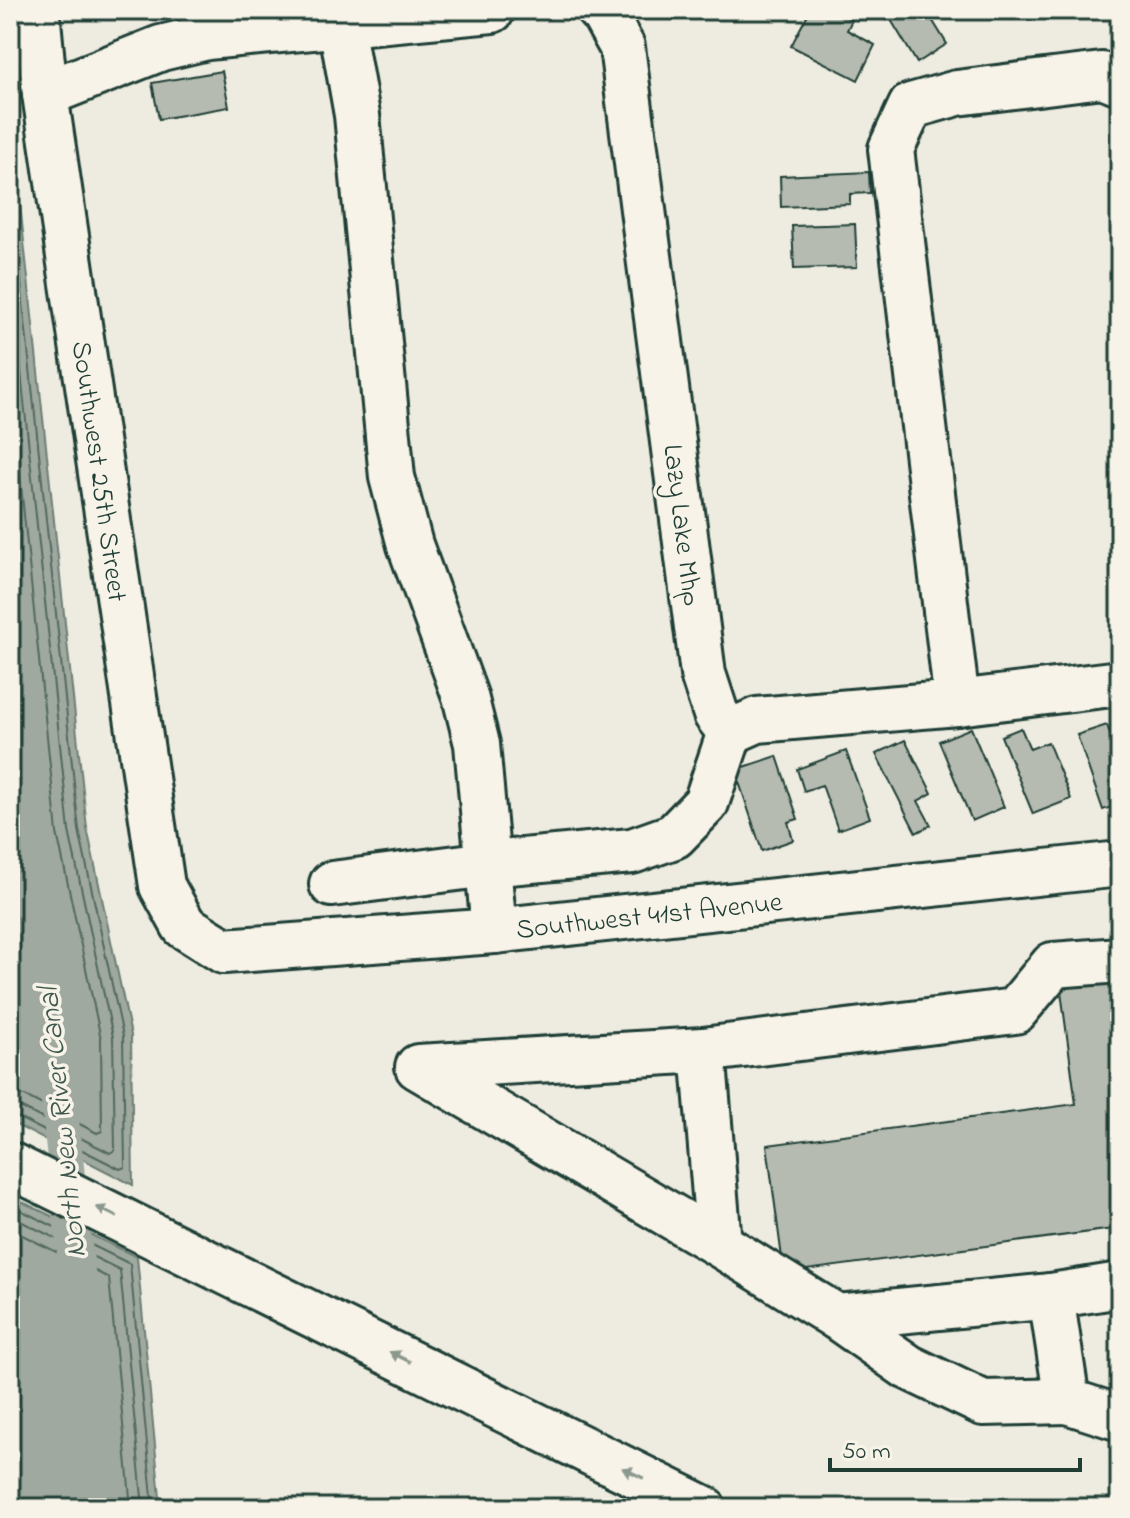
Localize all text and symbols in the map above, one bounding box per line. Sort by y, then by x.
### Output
street label: Southwest 25th Street [59,338,136,605]
street label: Lazy Lake Mhp [650,442,711,609]
street label: Southwest 41st Avenue [514,883,785,952]
water label: North New River Canal [28,982,100,1260]
one-way arrow [95,1205,118,1219]
one-way arrow [389,1351,412,1364]
scale bar [830,1422,1080,1472]
text: 50 m [842,1435,891,1470]
one-way arrow [621,1466,645,1480]

